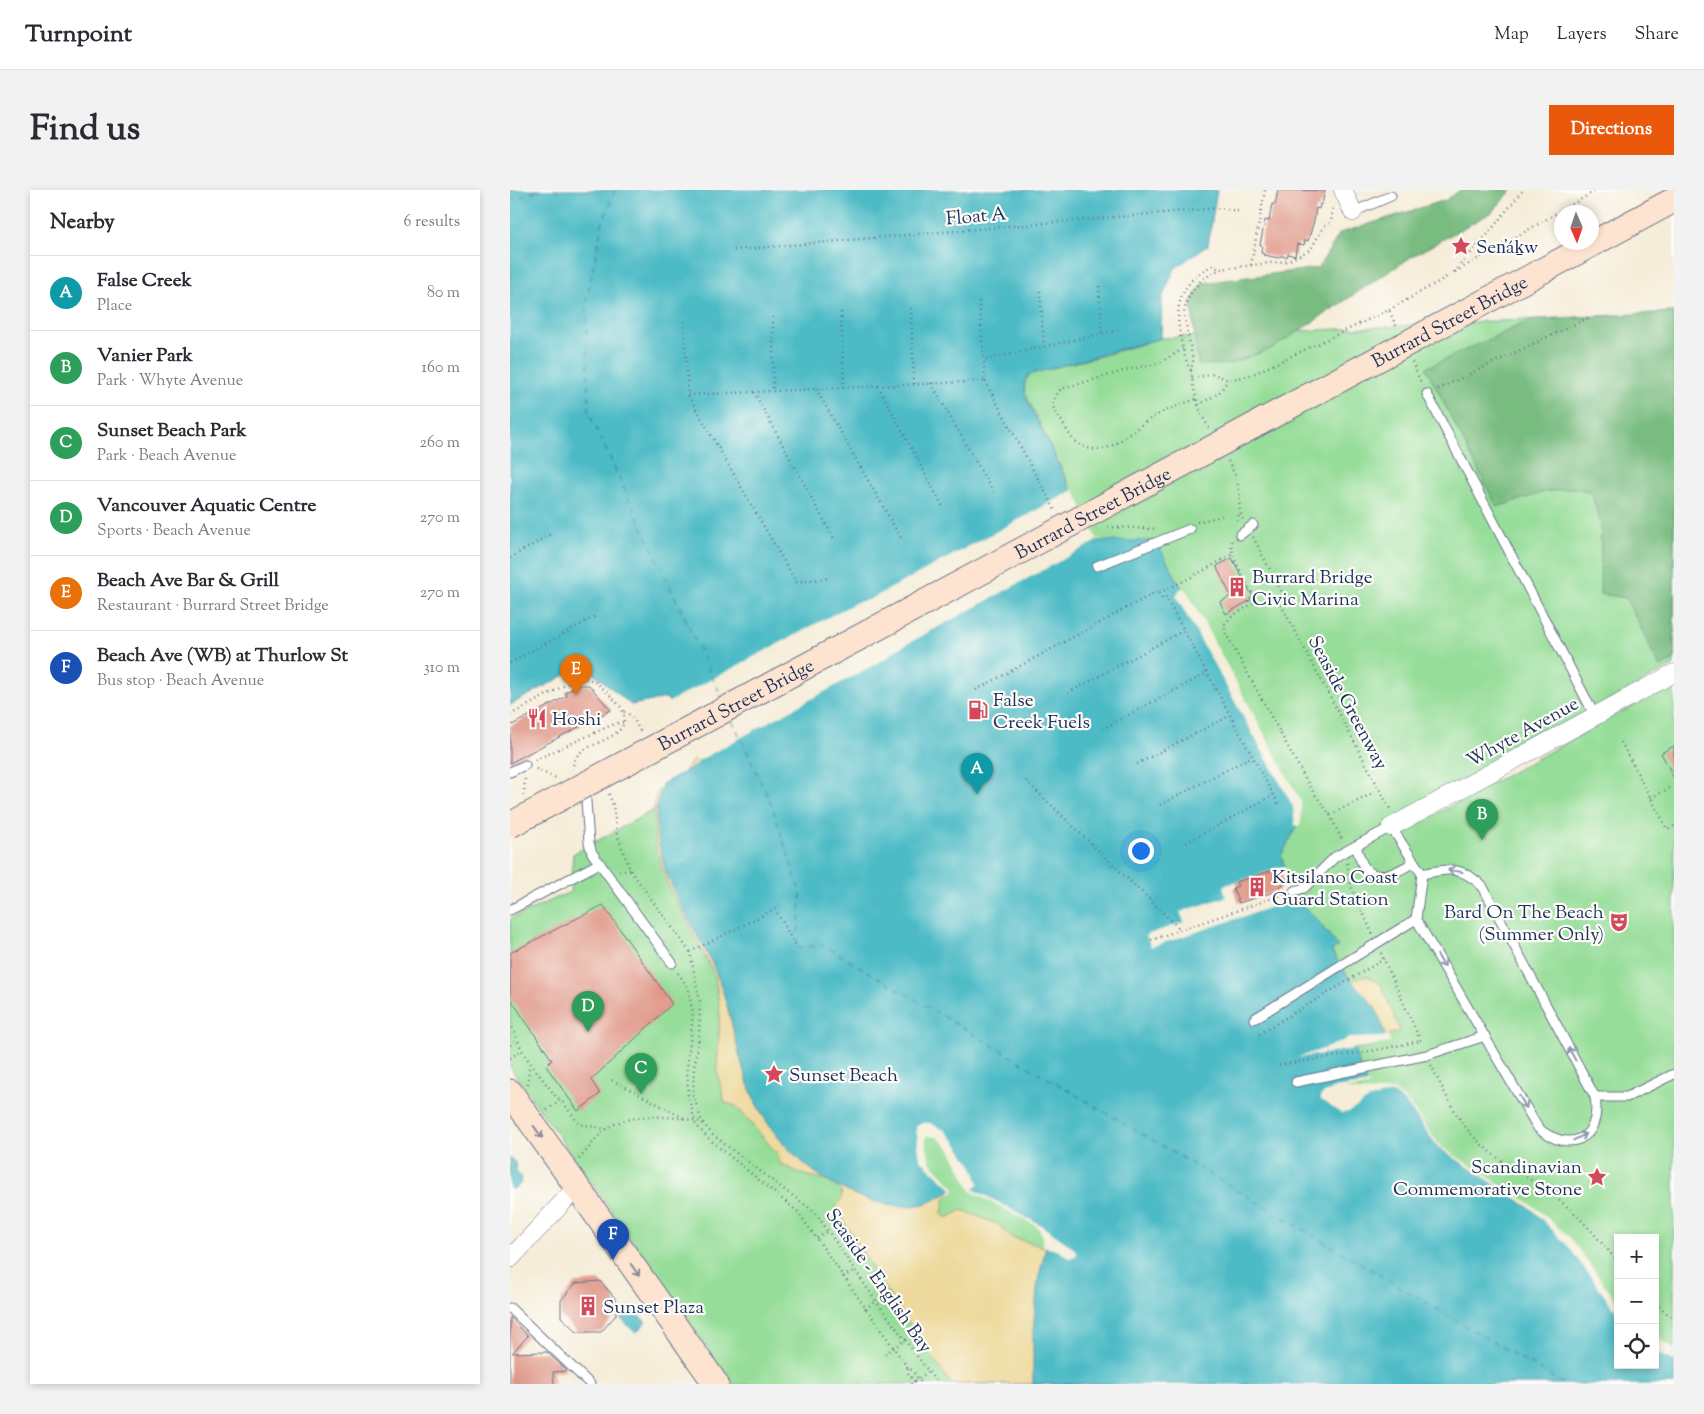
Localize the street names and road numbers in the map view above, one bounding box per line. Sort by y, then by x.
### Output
street label: Float A [945,201,1008,234]
street label: Burrard Street Bridge [1367,270,1533,376]
street label: Burrard Street Bridge [1011,461,1177,568]
street label: Seaside Greenway [1300,631,1394,775]
street label: Burrard Street Bridge [654,653,820,759]
street label: Whyte Avenue [1462,691,1584,775]
street label: Seaside - English Bay [818,1204,938,1360]

